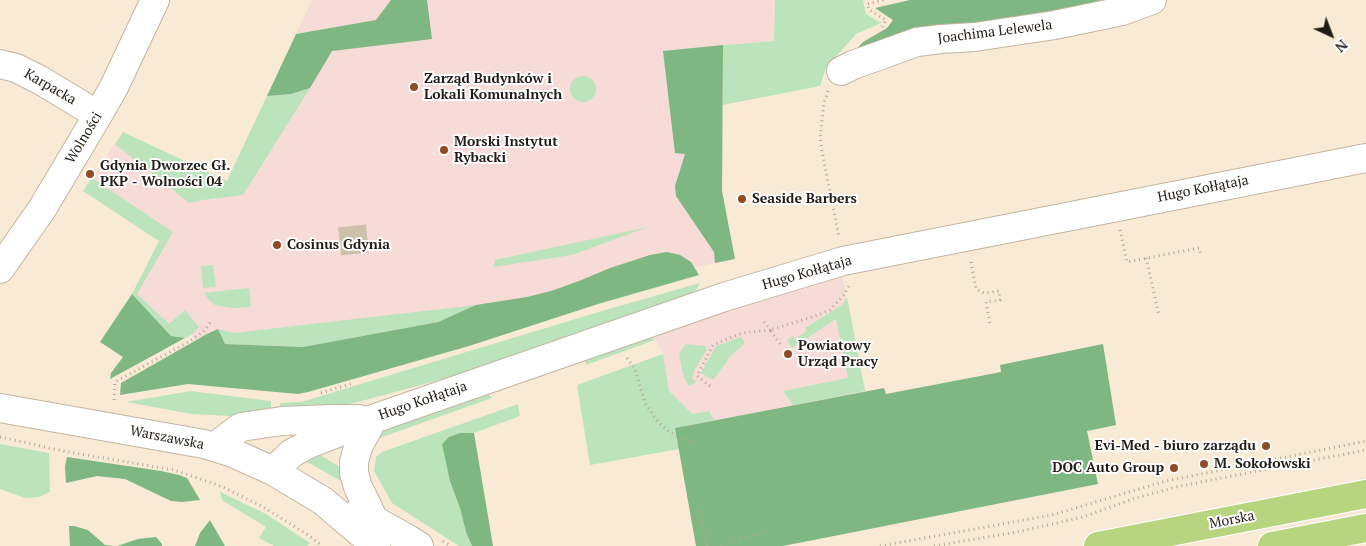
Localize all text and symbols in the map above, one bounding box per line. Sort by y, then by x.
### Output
north arrow [1306,10,1356,60]
street label: Joachima Lelewela [937,17,1053,47]
text: N [1331,36,1352,57]
street label: Karpacka [21,65,79,109]
place label: Zarząd Budynków i Lokali Komunalnych [424,71,562,104]
marker: Zarząd Budynków i Lokali Komunalnych [408,81,420,93]
street label: Wolności [62,109,106,167]
place label: Morski Instytut Rybacki [454,134,558,166]
marker: Morski Instytut Rybacki [438,144,450,156]
place label: Gdynia Dworzec Gł. PKP - Wolności 04 [100,158,230,190]
marker: Gdynia Dworzec Gł. PKP - Wolności 04 [84,168,96,180]
street label: Hugo Kołłątaja [1156,172,1250,206]
place label: Seaside Barbers [752,191,857,207]
marker: Seaside Barbers [736,193,748,205]
place label: Cosinus Gdynia [287,237,390,253]
marker: Cosinus Gdynia [271,239,283,251]
street label: Hugo Kołłątaja [760,252,854,294]
place label: Powiatowy Urząd Pracy [798,338,878,371]
marker: Powiatowy Urząd Pracy [782,348,794,360]
street label: Hugo Kołłątaja [377,378,469,424]
street label: Warszawska [129,423,205,453]
place label: Evi-Med - biuro zarządu [1095,438,1256,454]
marker: Evi-Med - biuro zarządu [1260,440,1272,452]
place label: M. Sokołowski [1214,456,1311,472]
marker: M. Sokołowski [1198,458,1210,470]
place label: DOC Auto Group [1052,460,1164,476]
marker: DOC Auto Group [1168,462,1180,474]
street label: Morska [1208,507,1256,533]

